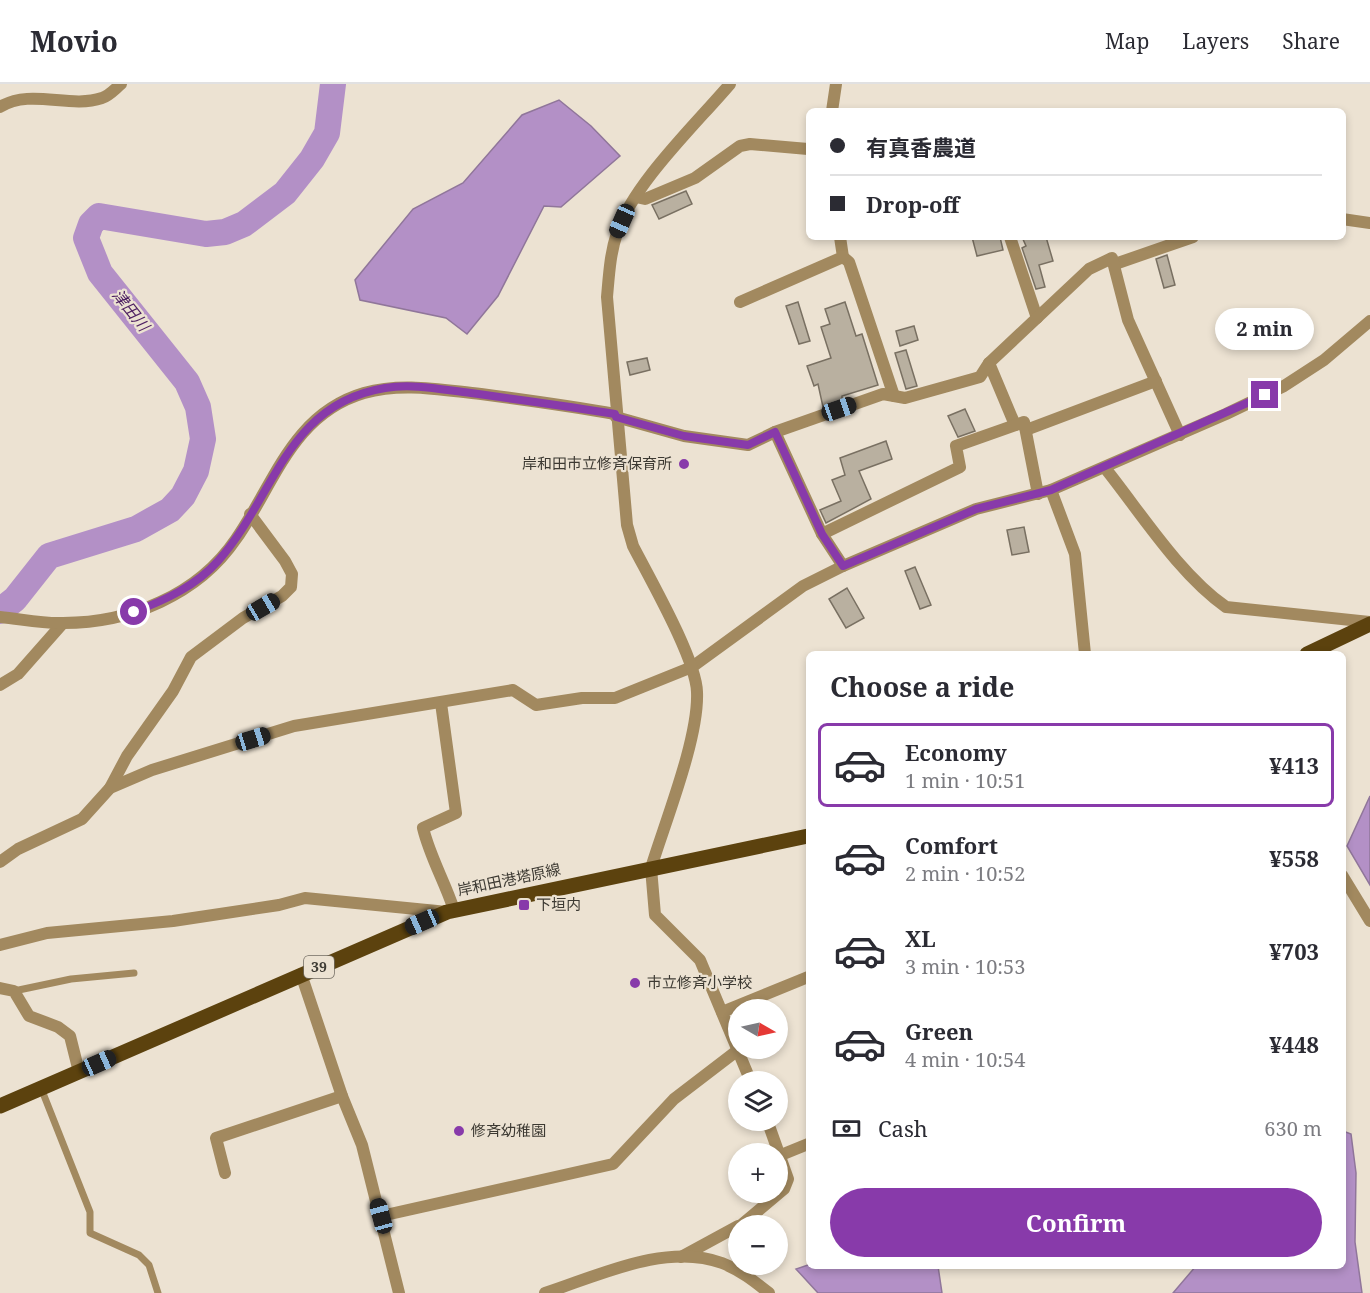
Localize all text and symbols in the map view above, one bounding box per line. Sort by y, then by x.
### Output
text: Movio [30,22,118,60]
text: Map [1105,27,1149,55]
text: Layers [1182,27,1249,55]
text: Share [1282,27,1340,55]
text: 有真香農道 [866,132,976,162]
text: Drop-off [866,189,959,219]
car [606,201,638,241]
water label: 津田川 [107,284,156,337]
callout: 2 min [1216,308,1314,350]
text: 2 min [1236,315,1293,342]
route end [1251,381,1278,408]
car [819,395,859,423]
place label: 岸和田市立修斉保育所 [522,453,672,473]
marker: 岸和田市立修斉保育所 [677,457,691,471]
car [243,590,283,624]
route start [120,598,147,625]
text: Choose a ride [830,668,1015,705]
car [233,725,273,753]
text: Economy [905,737,1007,767]
icon: car [833,738,887,792]
text: ¥413 [1269,750,1319,780]
text: 1 min · 10:51 [905,767,1025,794]
text: Comfort [905,830,998,860]
icon: car [833,831,887,885]
text: ¥558 [1269,843,1319,873]
street label: 岸和田港塔原線 [455,858,562,900]
text: 2 min · 10:52 [905,860,1025,887]
place label: 下垣内 [536,894,581,914]
marker: 下垣内 [517,898,531,912]
car [402,906,442,938]
text: XL [905,923,936,953]
icon: car [833,924,887,978]
text: ¥703 [1269,936,1319,966]
text: 3 min · 10:53 [905,953,1025,980]
road number: 39 [304,956,334,978]
place label: 市立修斉小学校 [647,972,752,992]
marker: 市立修斉小学校 [628,976,642,990]
north arrow [728,999,788,1059]
map controls [728,999,788,1275]
text: Green [905,1016,973,1046]
icon: car [833,1017,887,1071]
text: ¥448 [1269,1029,1319,1059]
text: 4 min · 10:54 [905,1046,1025,1073]
car [79,1047,119,1079]
button: layers [728,1071,788,1131]
icon: cash [830,1112,863,1145]
text: Cash [878,1113,928,1143]
text: 630 m [1264,1115,1322,1142]
place label: 修斉幼稚園 [471,1120,546,1140]
marker: 修斉幼稚園 [452,1124,466,1138]
button: + [728,1143,788,1203]
button: Confirm [830,1188,1322,1257]
car [368,1196,394,1236]
button: − [728,1215,788,1275]

